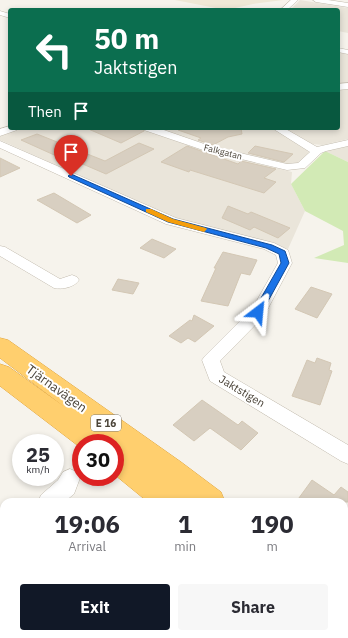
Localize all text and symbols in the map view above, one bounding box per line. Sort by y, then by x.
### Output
text: 50 m [94,20,159,57]
icon: left [28,24,80,76]
text: Jaktstigen [94,56,177,79]
icon: arrive [70,100,92,122]
text: Then [28,102,62,121]
pin [54,135,88,176]
icon: arrive [60,141,82,163]
street label: Falkgatan [203,141,243,162]
position arrow [237,291,279,333]
street label: Tjärnavägen [23,361,90,416]
street label: Jaktstigen [217,372,267,410]
road number: E 16 [91,415,121,431]
speed limit sign: 30 [72,434,124,486]
text: 25 [26,441,50,468]
text: km/h [26,463,50,476]
text: 19:06 [54,508,120,540]
text: 1 [178,508,192,540]
text: 190 [250,508,294,540]
text: Arrival [68,538,106,555]
text: min [174,538,196,555]
text: m [266,538,278,555]
button: Exit [20,584,170,630]
button: Share [178,584,328,630]

